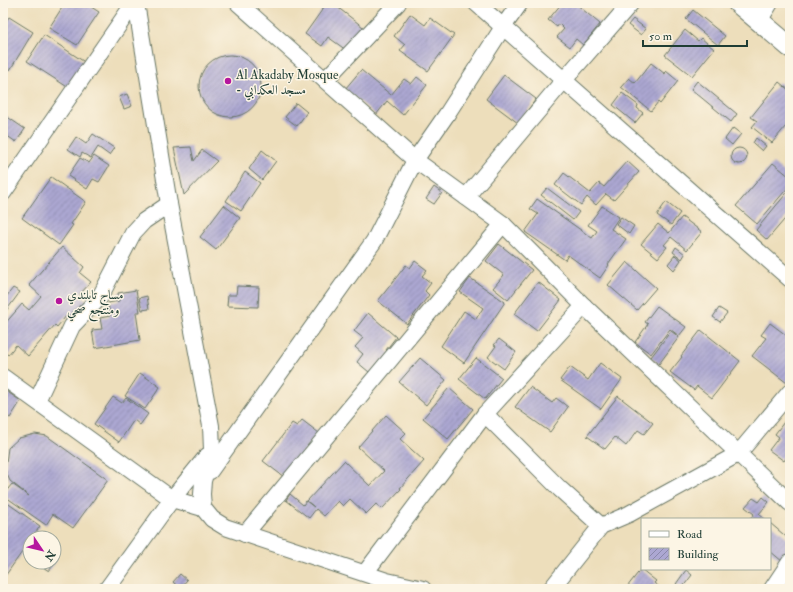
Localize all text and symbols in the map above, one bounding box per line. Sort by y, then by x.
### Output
scale bar [643,22,747,48]
text: 50 m [649,29,673,44]
place label: Al Akadaby Mosque - مسجد العكدابي [235,67,339,101]
marker: Al Akadaby Mosque - مسجد العكدابي [223,76,233,86]
place label: مساج تايلندي ومنتجع صحي [67,287,123,322]
marker: مساج تايلندي ومنتجع صحي [54,296,64,306]
legend [641,518,771,570]
text: Road [677,527,702,542]
north arrow [22,530,62,570]
text: N [41,547,59,564]
text: Building [677,547,720,562]

